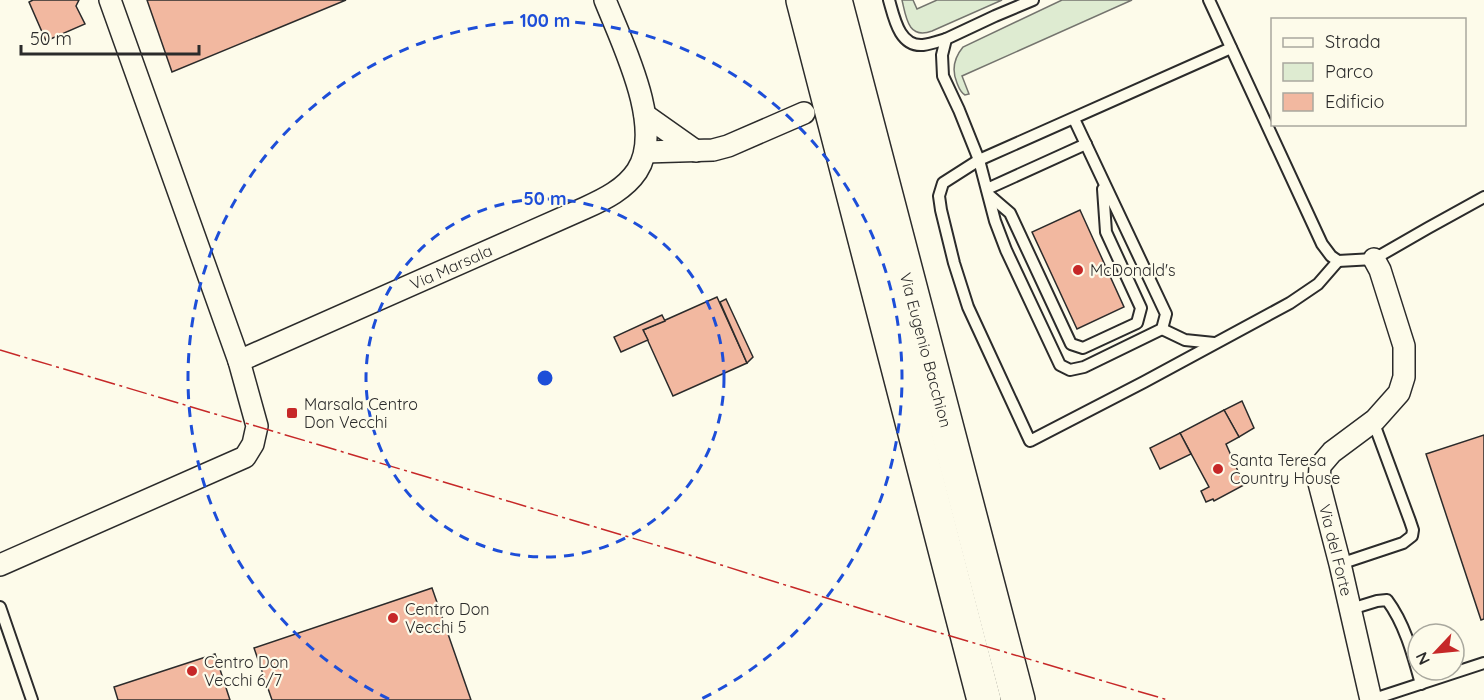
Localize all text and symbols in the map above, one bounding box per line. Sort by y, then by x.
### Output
text: 100 m [520,9,570,32]
scale bar [21,18,200,56]
legend [1271,18,1466,126]
text: 50 m [30,27,72,50]
text: Strada [1325,30,1381,53]
text: Parco [1325,60,1373,83]
text: Edificio [1325,90,1384,113]
text: 50 m [523,187,567,210]
street label: Via Marsala [407,240,495,294]
place label: McDonald's [1090,260,1176,280]
marker: McDonald's [1071,263,1085,277]
street label: Via Eugenio Bacchion [896,270,956,430]
centre of rings [535,368,555,388]
place label: Marsala Centro Don Vecchi [304,394,418,432]
marker: Marsala Centro Don Vecchi [285,406,299,420]
place label: Santa Teresa Country House [1230,450,1340,488]
marker: Santa Teresa Country House [1211,462,1225,476]
street label: Via del Forte [1315,502,1357,598]
place label: Centro Don Vecchi 5 [405,599,490,637]
marker: Centro Don Vecchi 5 [386,611,400,625]
north arrow [1406,622,1466,682]
text: N [1411,649,1434,668]
place label: Centro Don Vecchi 6/7 [204,652,289,690]
marker: Centro Don Vecchi 6/7 [185,664,199,678]

